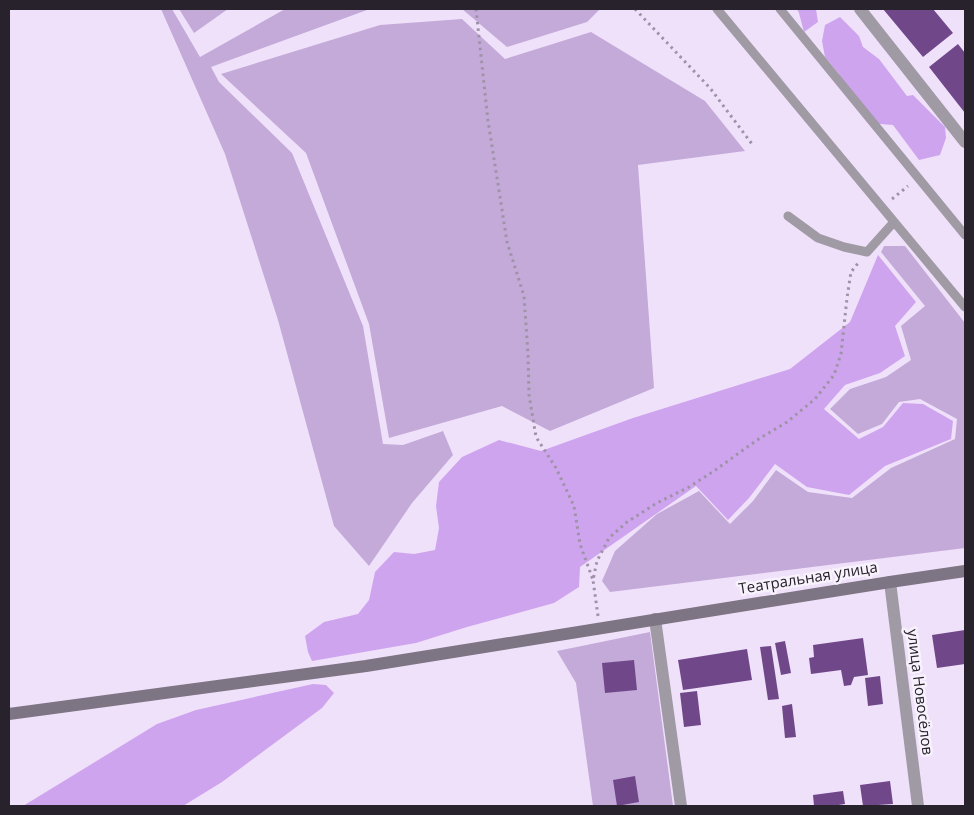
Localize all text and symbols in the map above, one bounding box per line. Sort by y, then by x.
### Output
street label: Театральная улица [737,556,879,598]
street label: улица Новосёлов [903,628,939,756]

